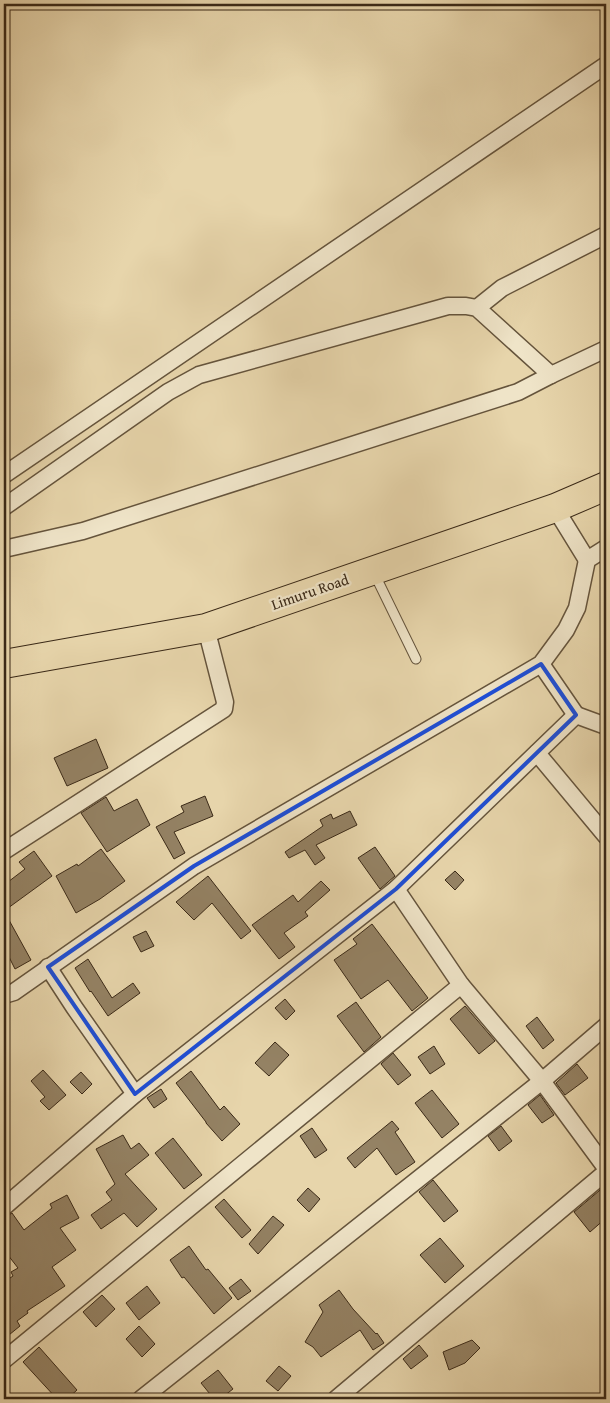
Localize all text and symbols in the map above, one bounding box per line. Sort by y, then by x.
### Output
street label: Limuru Road [268,568,351,615]

